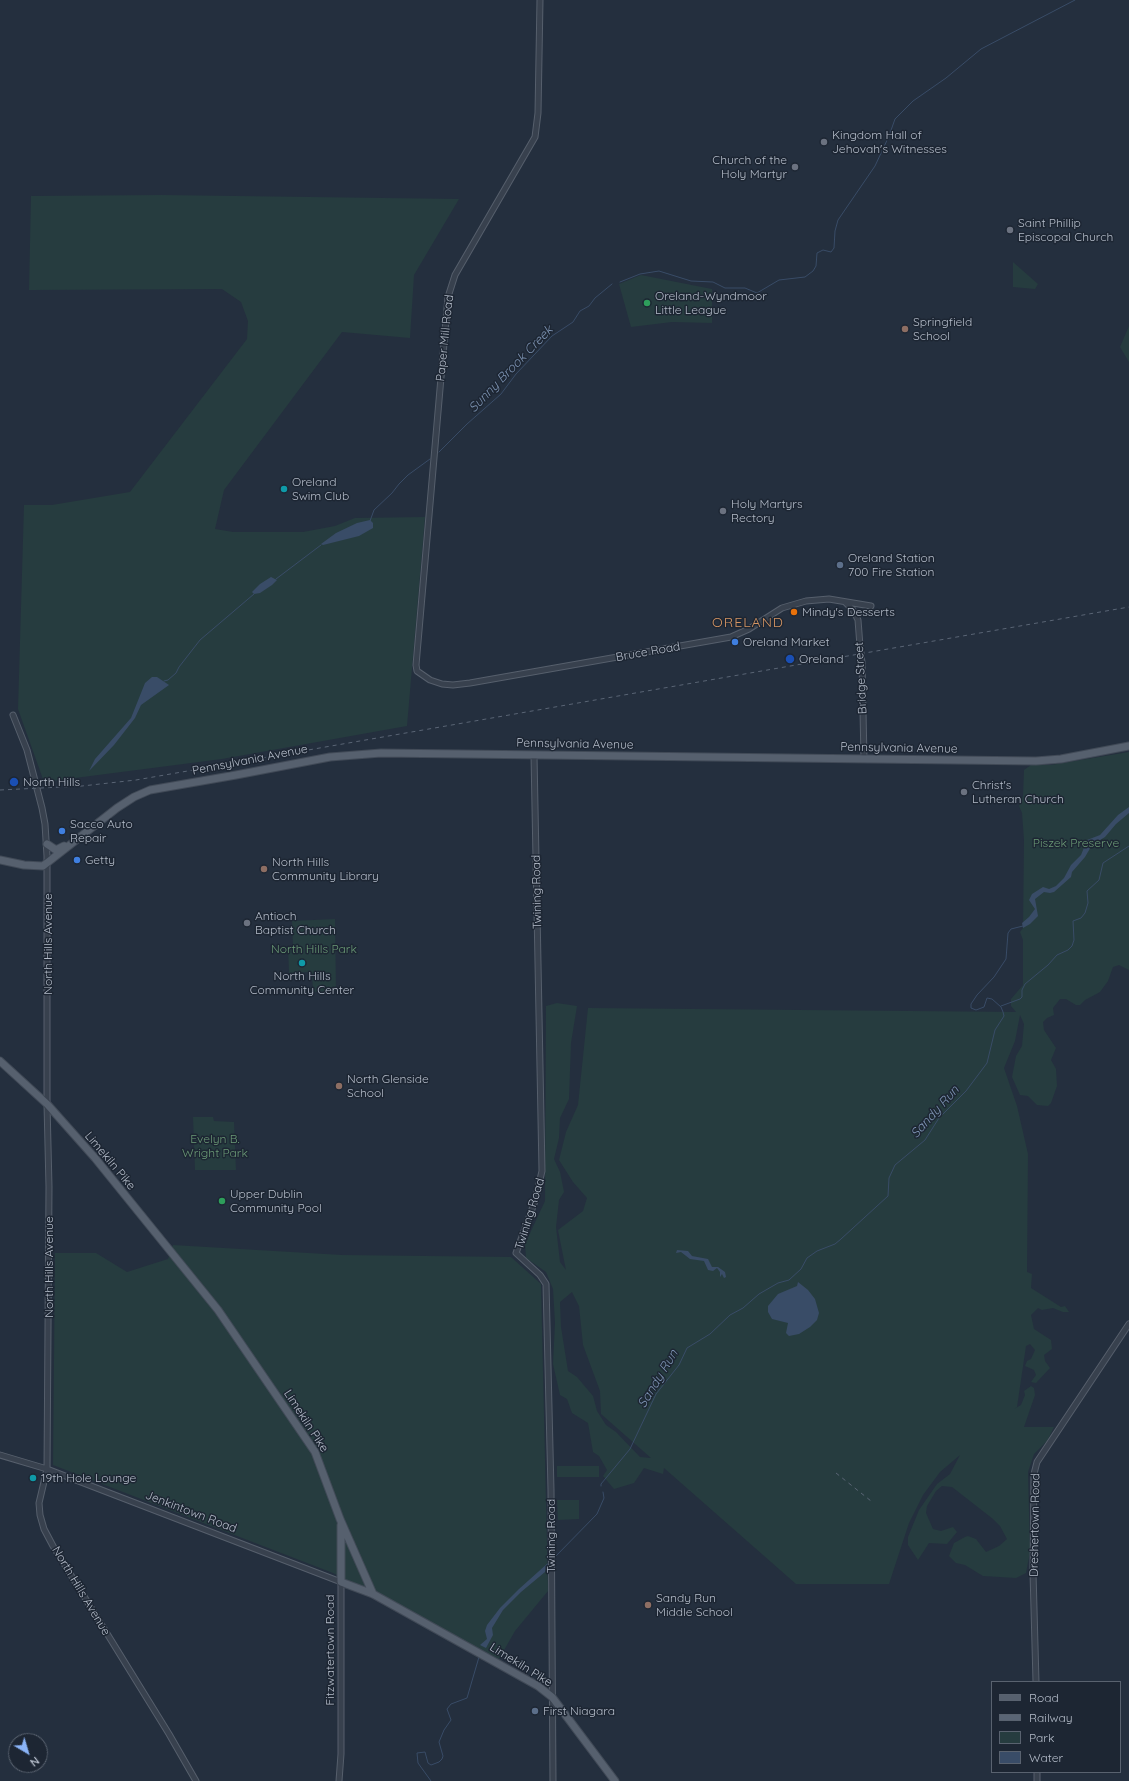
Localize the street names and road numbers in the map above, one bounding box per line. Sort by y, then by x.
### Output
street label: Paper Mill Road [433,294,457,382]
street label: Bruce Road [615,639,681,665]
street label: Bridge Street [852,641,870,715]
street label: Pennsylvania Avenue [516,736,634,752]
street label: Pennsylvania Avenue [840,740,958,756]
street label: Pennsylvania Avenue [191,742,309,778]
street label: Twining Road [529,855,545,929]
street label: North Hills Avenue [41,893,55,995]
street label: Limekiln Pike [82,1129,138,1193]
street label: Twining Road [512,1176,548,1252]
street label: North Hills Avenue [42,1216,56,1318]
street label: Limekiln Pike [281,1387,331,1455]
street label: Dreshertown Road [1027,1473,1043,1577]
street label: Jenkintown Road [143,1488,239,1536]
street label: Twining Road [544,1499,558,1573]
street label: North Hills Avenue [49,1544,113,1638]
street label: Fitzwatertown Road [323,1594,337,1706]
street label: Limekiln Pike [487,1640,555,1690]

